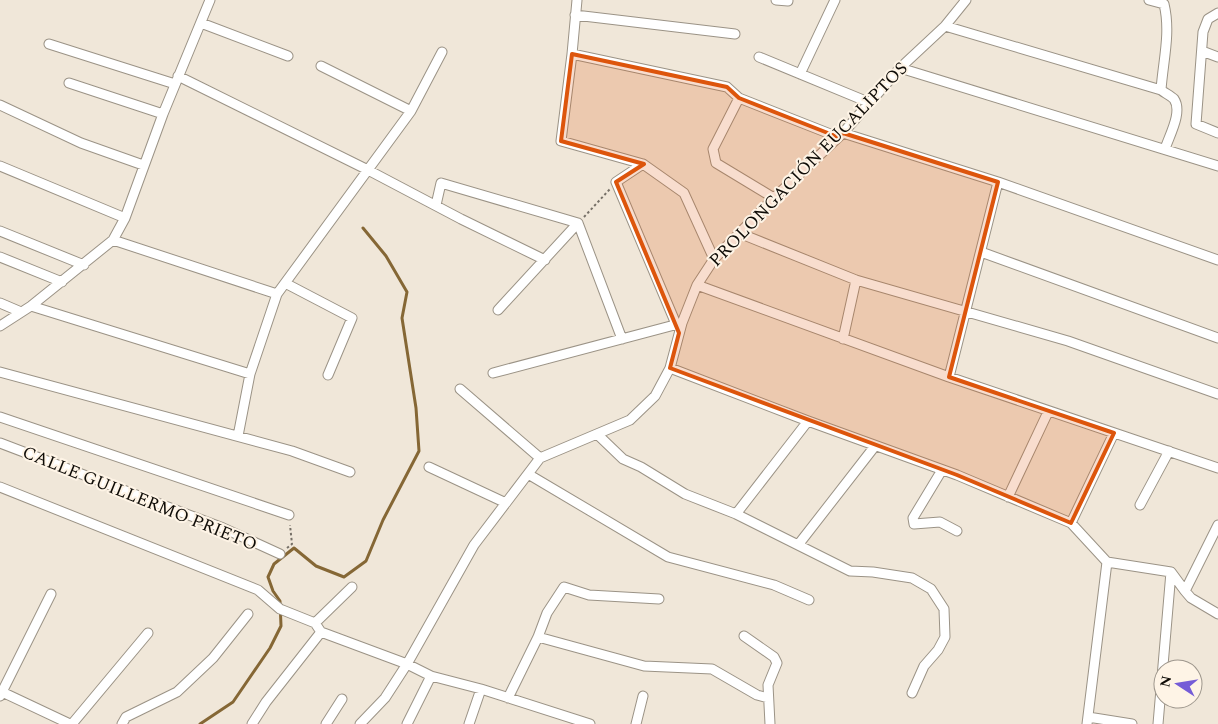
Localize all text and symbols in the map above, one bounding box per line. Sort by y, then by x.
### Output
street label: PROLONGACIÓN EUCALIPTOS [703,56,914,273]
street label: CALLE GUILLERMO PRIETO [18,439,261,558]
north arrow [1153,659,1203,709]
text: N [1154,674,1177,689]

